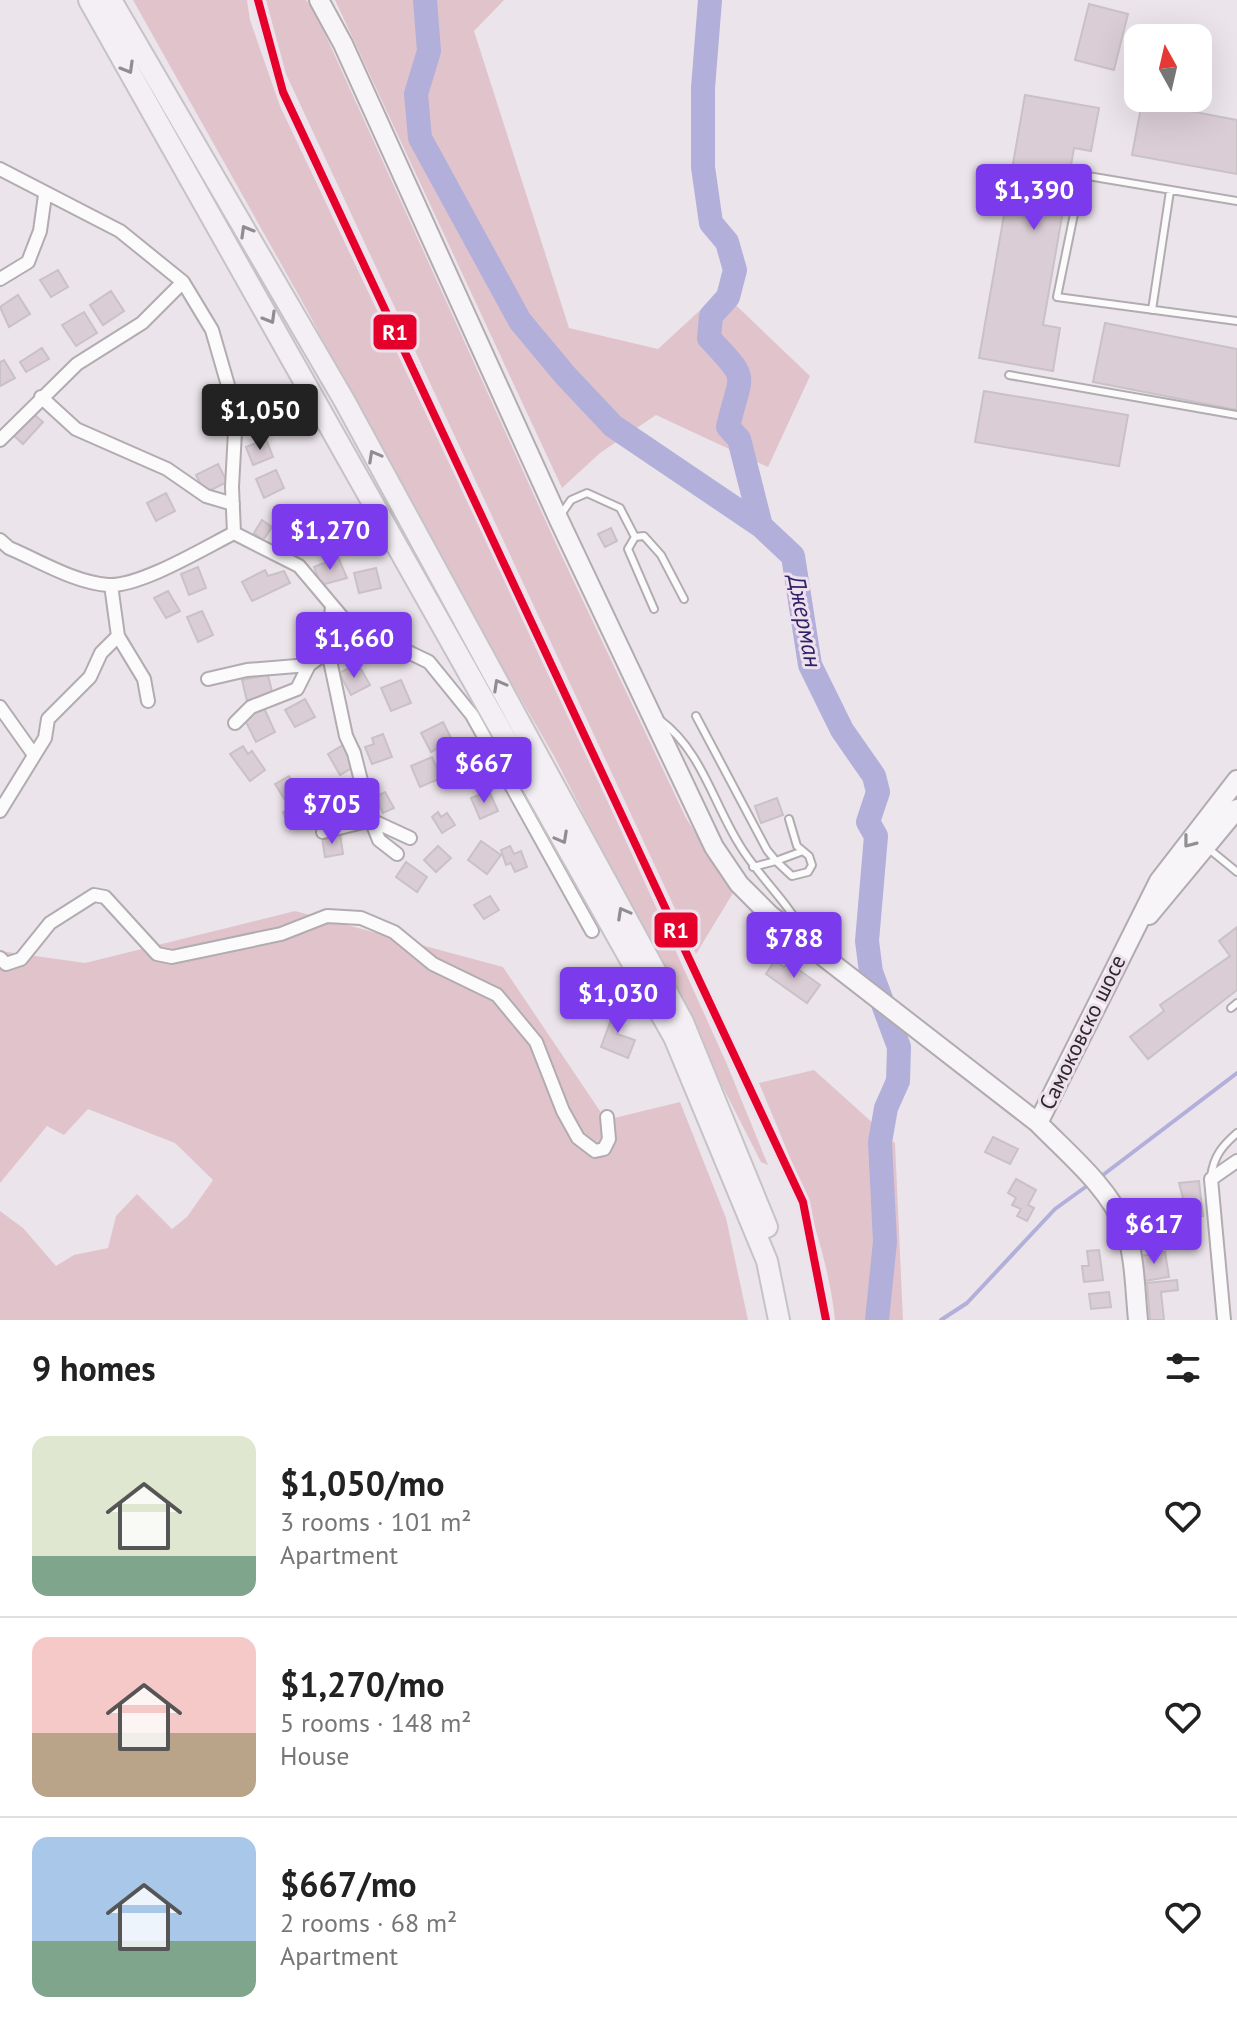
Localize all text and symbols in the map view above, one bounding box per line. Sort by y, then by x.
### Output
north arrow [1124,24,1212,112]
map controls [1124,24,1212,112]
one-way arrow [118,60,133,74]
pin: $1,390 [969,164,1099,232]
text: $1,390 [994,173,1074,206]
one-way arrow [240,225,256,240]
one-way arrow [260,309,276,324]
line badge: R1 [372,313,418,351]
text: R1 [382,318,408,346]
pin: $1,050 [195,384,325,452]
text: $1,050 [220,393,300,426]
one-way arrow [369,450,384,465]
pin: $1,270 [265,504,395,572]
text: $1,270 [290,513,370,546]
water label: Джерман [780,570,829,671]
pin: $1,660 [289,612,419,680]
text: $1,660 [314,621,394,654]
one-way arrow [493,679,509,693]
pin: $667 [437,737,531,805]
text: $667 [455,746,513,779]
pin: $705 [285,778,379,846]
text: $705 [303,787,361,820]
one-way arrow [552,830,567,844]
one-way arrow [1185,833,1199,848]
one-way arrow [618,907,633,921]
line badge: R1 [653,911,699,949]
pin: $788 [747,912,841,980]
text: R1 [663,916,689,944]
text: $788 [765,921,823,954]
street label: Самоковско шосе [1032,950,1132,1114]
pin: $1,030 [553,967,683,1035]
text: $1,030 [578,976,658,1009]
pin: $617 [1107,1198,1201,1266]
text: $617 [1125,1207,1183,1240]
text: 9 homes [32,1346,156,1390]
icon: filters [1161,1346,1205,1390]
text: $1,050/mo [280,1461,444,1505]
icon: home [96,1468,192,1564]
icon: heart [1161,1494,1205,1538]
text: 3 rooms · 101 m² [280,1505,472,1538]
text: Apartment [280,1538,398,1571]
text: $1,270/mo [280,1662,444,1706]
icon: home [96,1669,192,1765]
icon: heart [1161,1695,1205,1739]
text: 5 rooms · 148 m² [280,1706,472,1739]
text: House [280,1739,350,1772]
text: $667/mo [280,1862,417,1906]
icon: home [96,1869,192,1965]
icon: heart [1161,1895,1205,1939]
text: 2 rooms · 68 m² [280,1906,457,1939]
text: Apartment [280,1939,398,1972]

